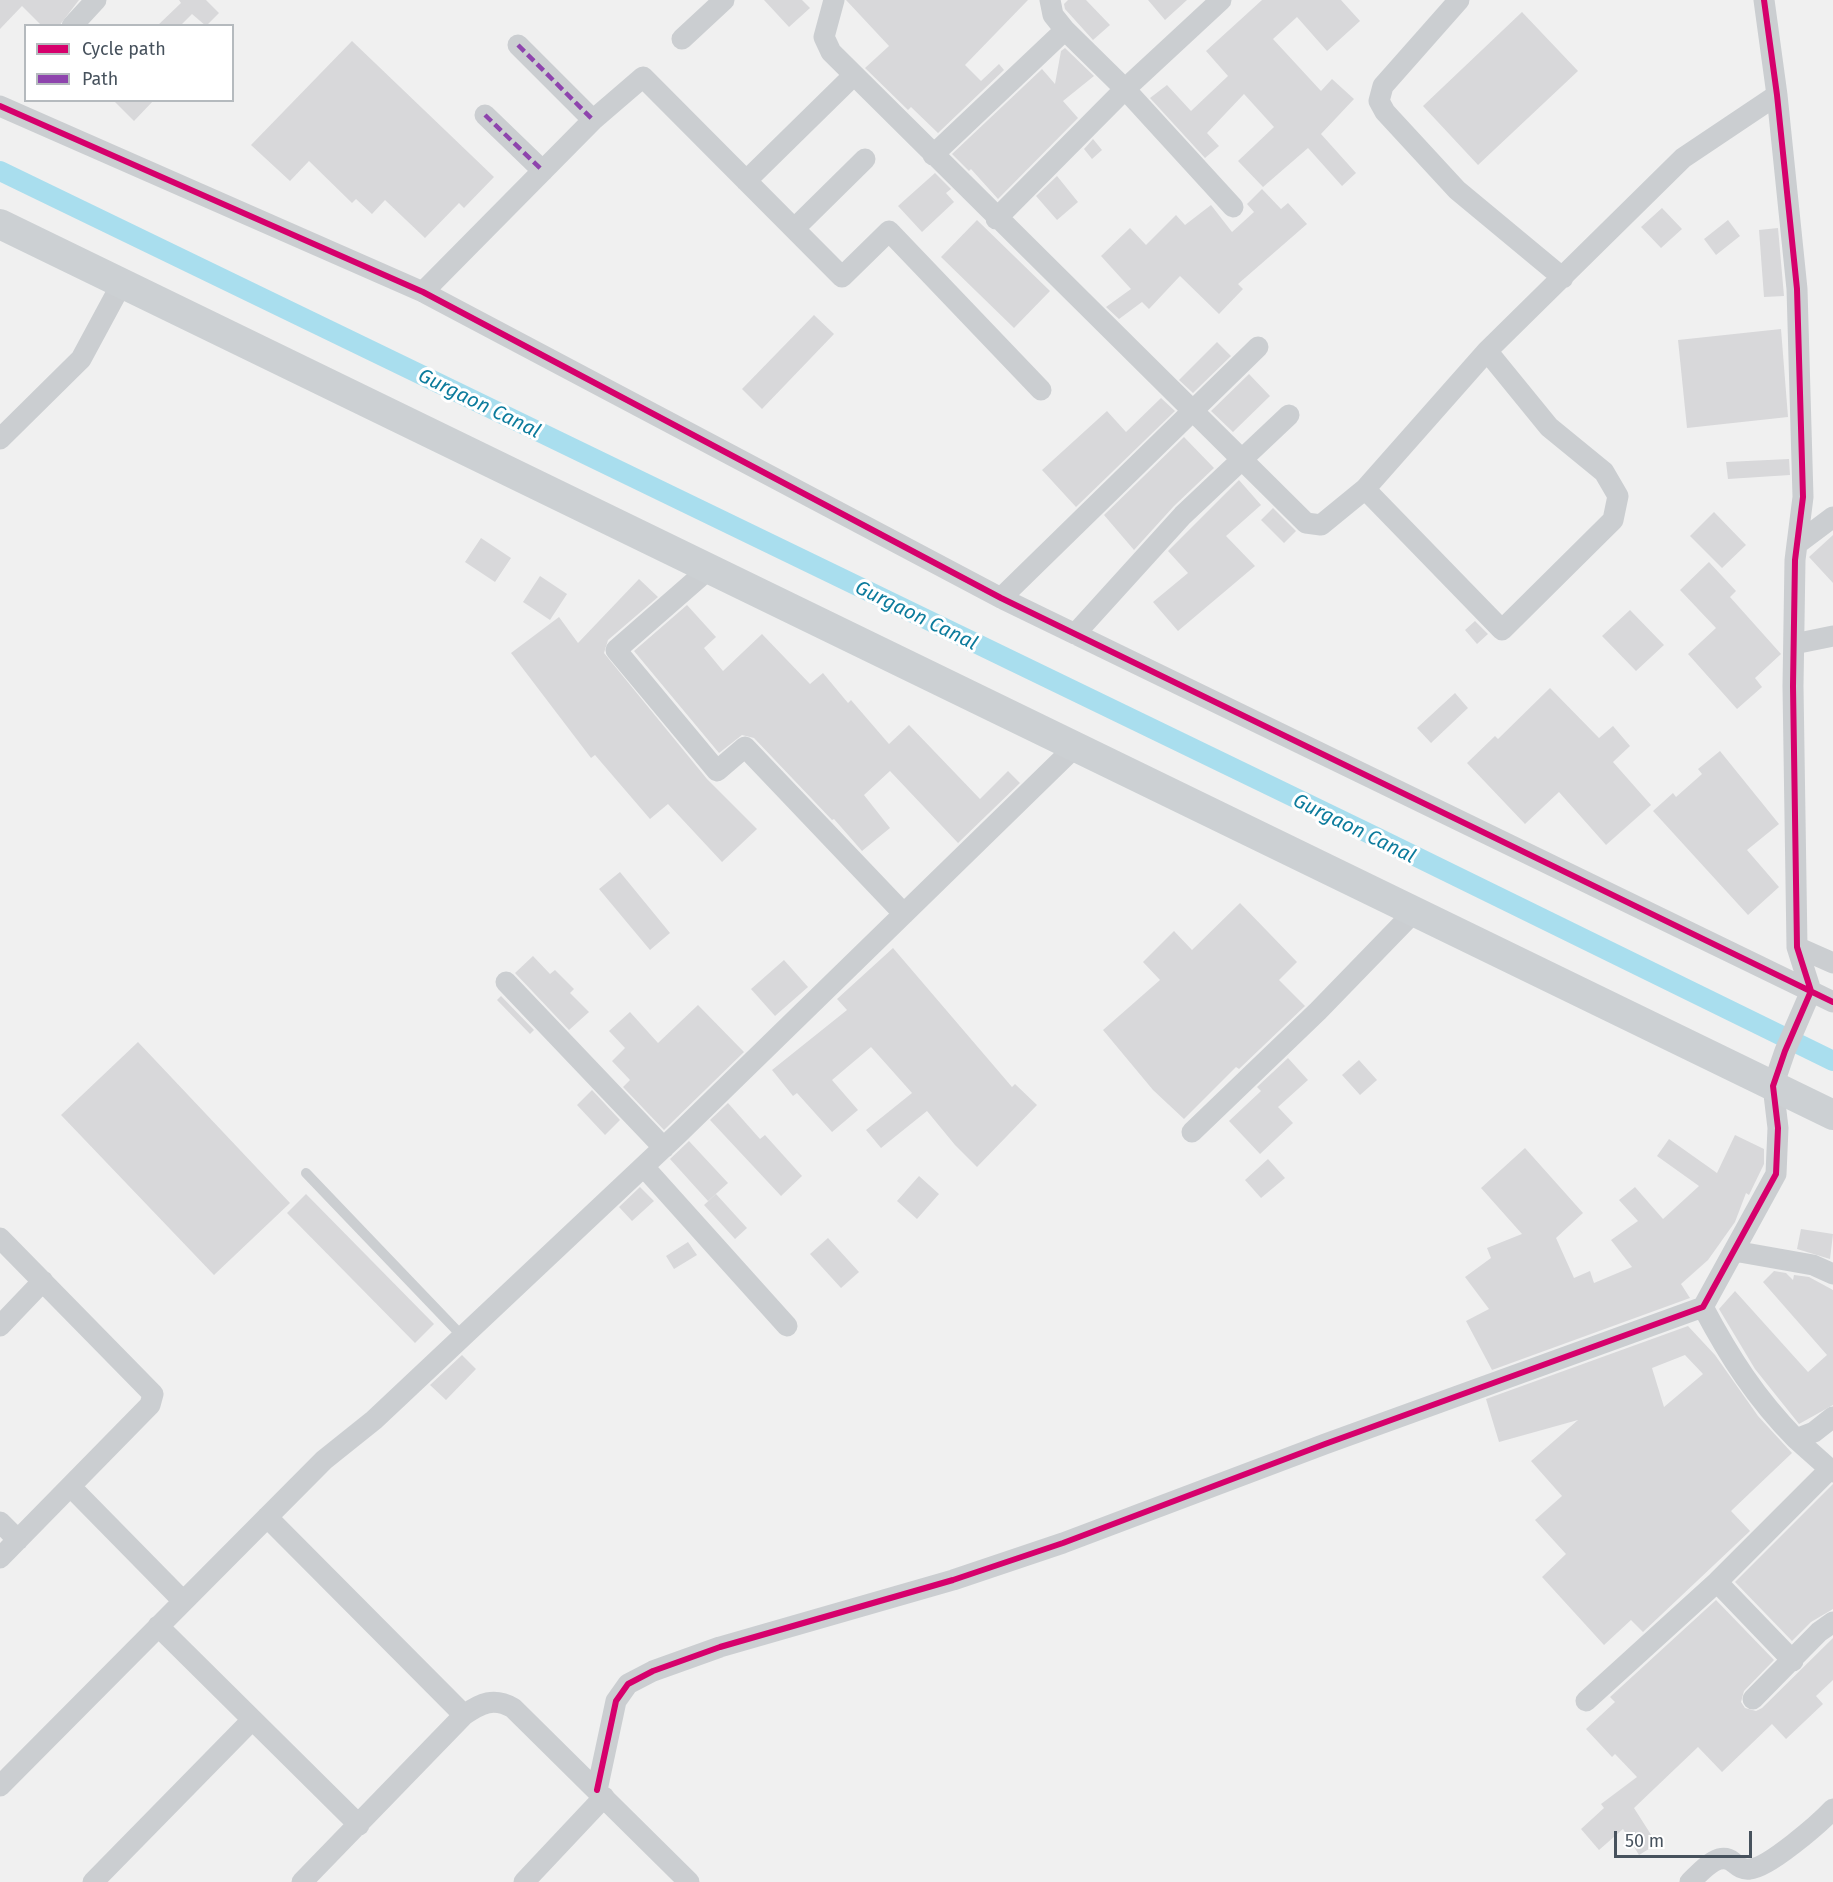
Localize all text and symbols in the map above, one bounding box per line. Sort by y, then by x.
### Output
legend [24,24,234,102]
text: Cycle path [82,38,166,60]
text: Path [82,68,118,90]
water label: Gurgaon Canal [414,364,544,444]
water label: Gurgaon Canal [851,576,981,656]
water label: Gurgaon Canal [1289,789,1419,869]
scale bar [1617,1819,1755,1857]
text: 50 m [1625,1830,1664,1852]

